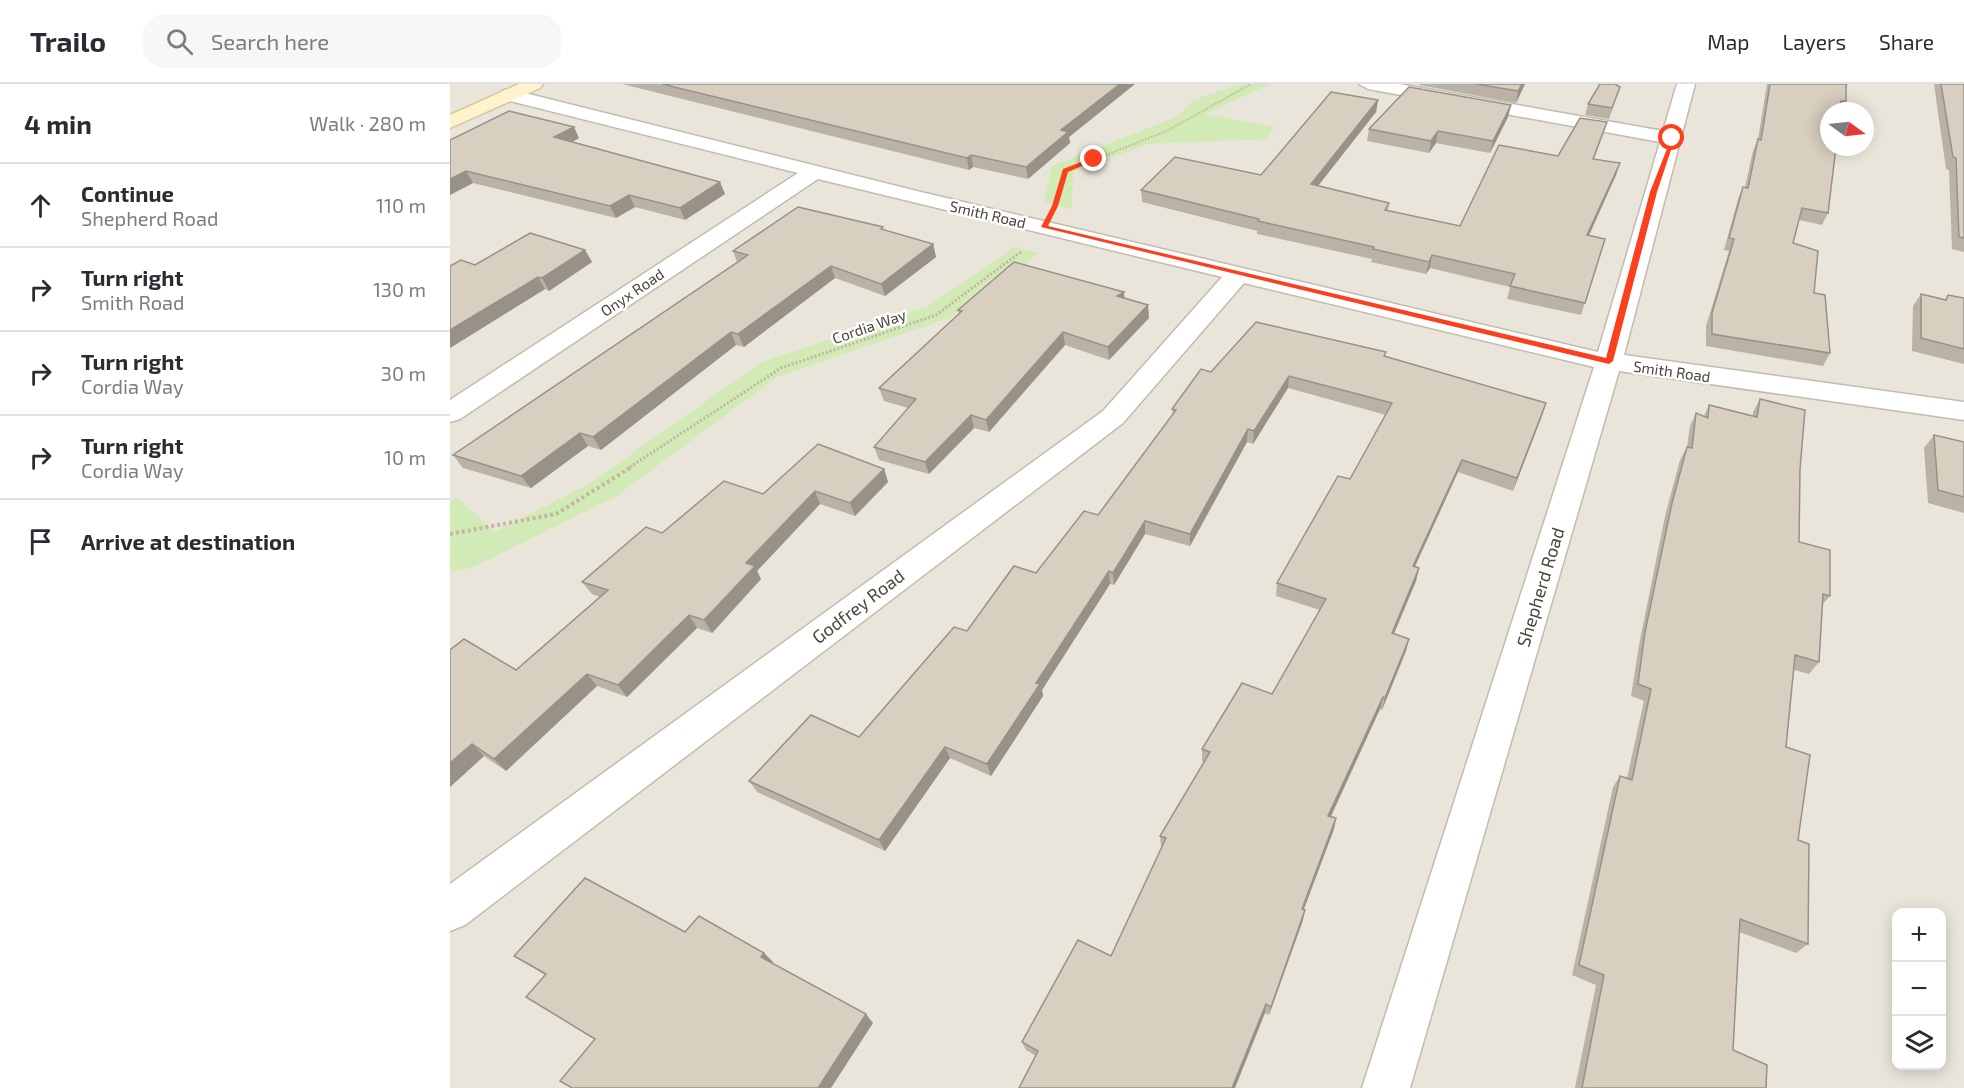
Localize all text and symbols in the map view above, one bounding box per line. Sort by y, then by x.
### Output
search box [142,14,562,68]
text: Trailo [30,24,106,58]
icon: search [163,25,196,58]
text: Search here [211,28,329,54]
text: Map [1707,29,1749,54]
text: Layers [1782,29,1846,54]
text: Share [1879,29,1934,54]
north arrow [1820,102,1874,156]
text: 4 min [24,108,92,139]
text: Walk · 280 m [309,111,426,135]
route start [1658,124,1684,150]
route end [1080,145,1106,171]
text: Continue [81,180,174,206]
icon: ahead [24,189,57,222]
text: 110 m [376,193,426,217]
street label: Smith Road [948,197,1028,231]
text: Shepherd Road [81,206,218,230]
text: Turn right [81,264,183,290]
street label: Onyx Road [597,264,667,320]
icon: right [24,273,57,306]
text: 130 m [373,277,426,301]
text: Smith Road [81,290,184,314]
street label: Cordia Way [830,305,908,347]
text: Turn right [81,348,183,374]
icon: right [24,357,57,390]
street label: Smith Road [1632,357,1712,385]
text: 30 m [381,361,426,385]
text: Cordia Way [81,374,183,398]
text: Turn right [81,432,183,458]
icon: right [24,441,57,474]
text: 10 m [384,445,426,469]
text: Cordia Way [81,458,183,482]
icon: arrive [24,525,57,558]
street label: Shepherd Road [1511,525,1569,649]
text: Arrive at destination [81,528,295,554]
street label: Godfrey Road [808,564,908,648]
map controls [1892,908,1946,1070]
button: + [1892,908,1946,962]
button: − [1892,962,1946,1016]
button: layers [1892,1016,1946,1070]

